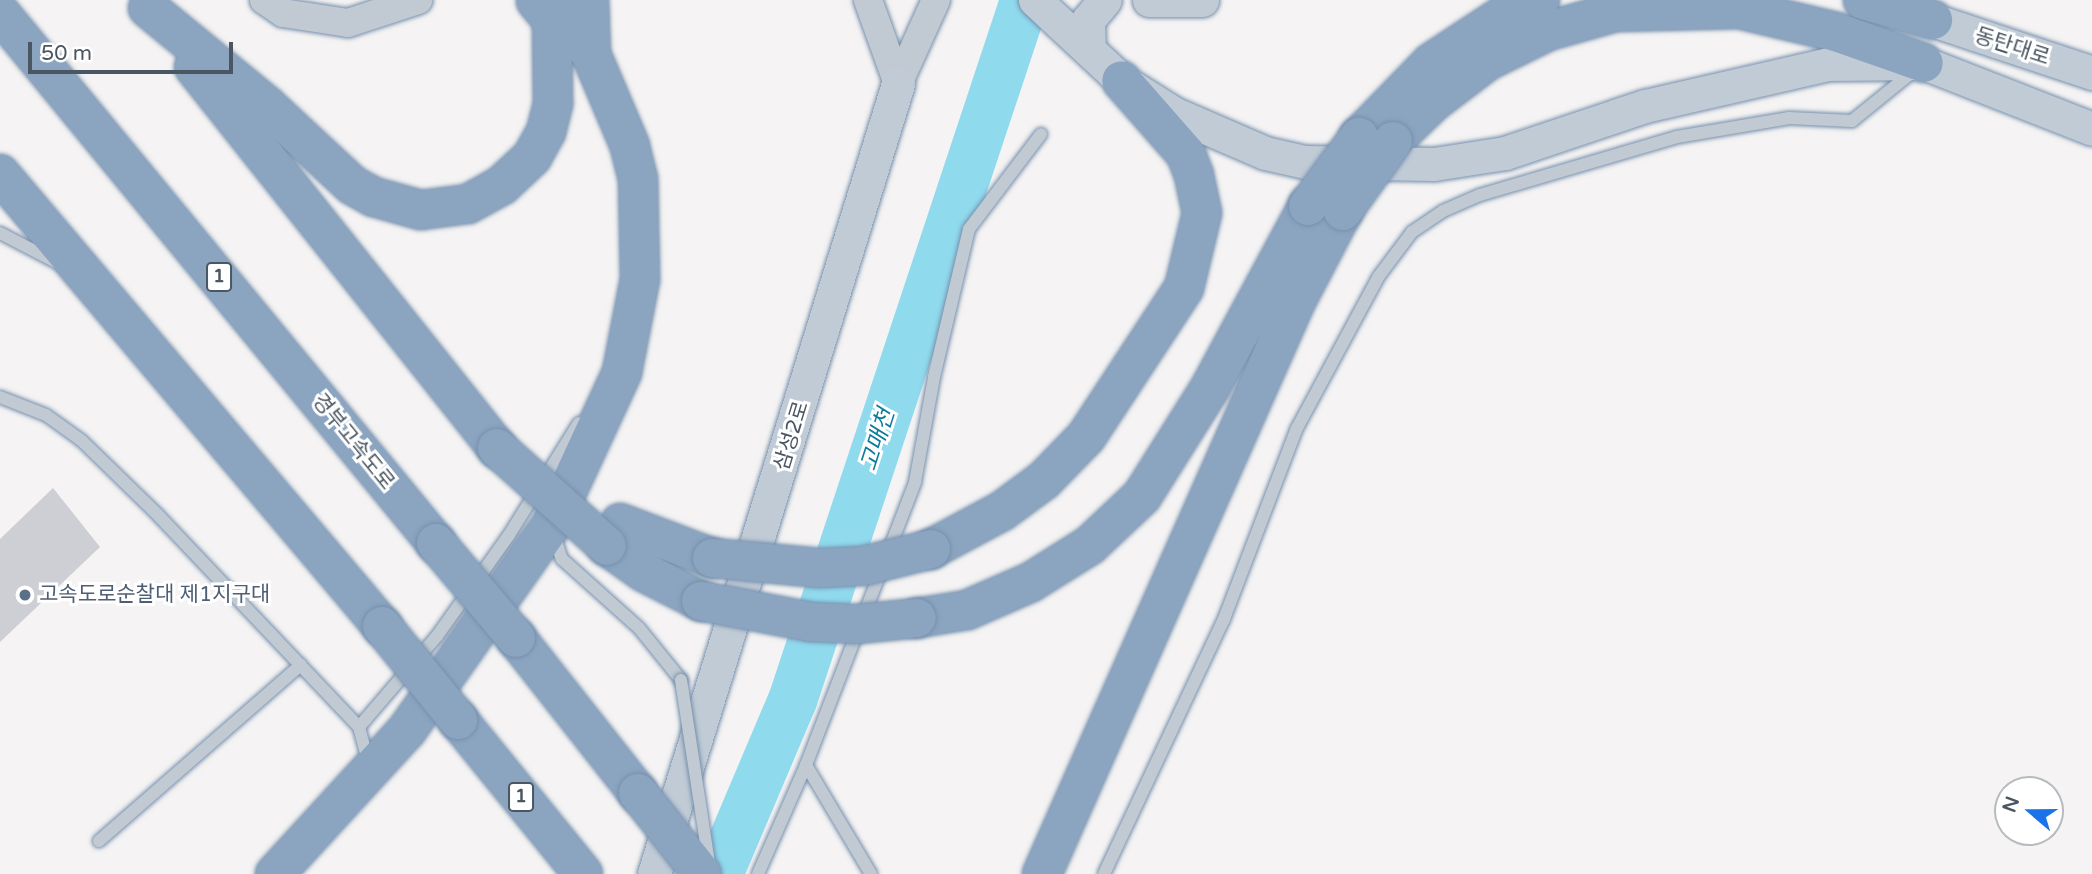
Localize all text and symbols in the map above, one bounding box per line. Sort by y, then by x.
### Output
street label: 동탄대로 [1971,23,2053,71]
scale bar [32,28,236,72]
text: 50 m [41,41,92,66]
road number: 1 [205,262,233,292]
street label: 경부고속도로 [307,389,399,495]
street label: 삼성2로 [770,398,814,474]
water label: 고매천 [855,406,901,474]
place label: 고속도로순찰대 제1지구대 [39,582,270,608]
marker: 고속도로순찰대 제1지구대 [17,587,33,603]
north arrow [1994,776,2064,846]
road number: 1 [507,782,535,812]
text: N [1998,794,2024,815]

